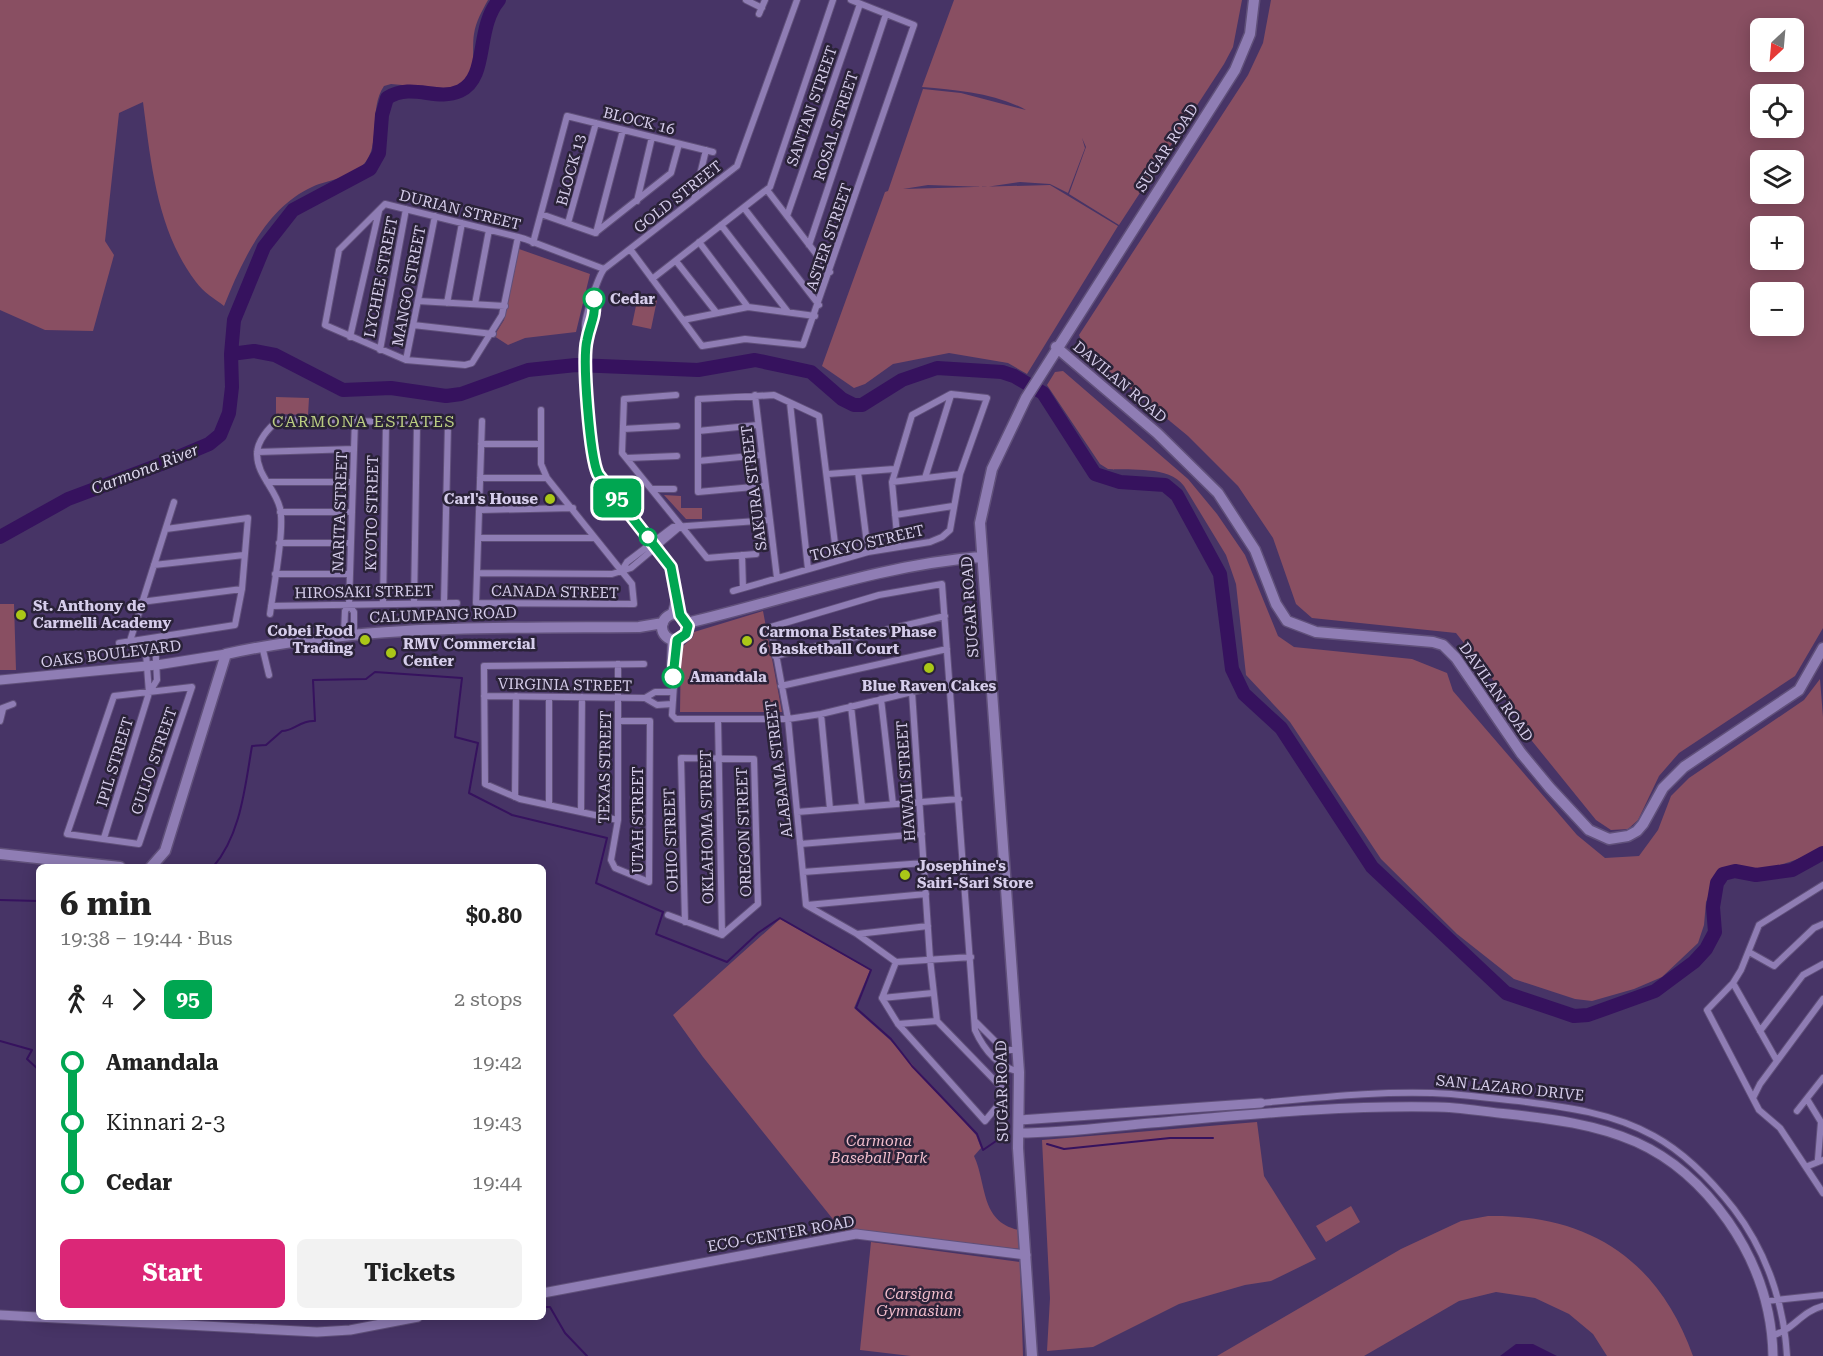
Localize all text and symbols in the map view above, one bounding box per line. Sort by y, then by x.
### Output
north arrow [1750,18,1804,72]
map controls [1750,18,1804,336]
street label: SANTAN STREET [783,43,841,169]
street label: ROSAL STREET [810,69,862,183]
button: locate [1750,84,1804,138]
street label: SUGAR ROAD [1132,100,1202,196]
street label: BLOCK 16 [601,103,677,139]
street label: BLOCK 13 [553,132,589,208]
button: layers [1750,150,1804,204]
street label: GOLD STREET [630,157,726,237]
street label: ASTER STREET [802,181,856,293]
street label: DURIAN STREET [397,186,523,234]
street label: LYCHEE STREET [360,215,402,339]
button: + [1750,216,1804,270]
street label: MANGO STREET [388,224,430,348]
button: − [1750,282,1804,336]
marker: Cedar [583,288,605,310]
place label: Cedar [610,290,655,308]
street label: DAVILAN ROAD [1070,338,1170,426]
district label: CARMONA ESTATES [272,412,456,431]
street label: SAKURA STREET [737,424,771,552]
water label: Carmona River [89,440,202,498]
street label: NARITA STREET [329,451,351,573]
street label: KYOTO STREET [362,455,382,571]
line badge: 95 [590,478,644,518]
text: 95 [605,486,629,510]
place label: Carl's House [444,490,538,508]
marker: Carl's House [543,492,557,506]
street label: TOKYO STREET [808,521,926,565]
unlabelled marker [639,528,657,546]
street label: SUGAR ROAD [957,556,983,658]
street label: HIROSAKI STREET [294,582,434,602]
street label: CANADA STREET [491,582,619,602]
place label: St. Anthony de Carmelli Academy [33,597,171,632]
street label: CALUMPANG ROAD [369,603,517,627]
marker: St. Anthony de Carmelli Academy [14,608,28,622]
place label: Cobei Food Trading [267,622,354,657]
place label: Carmona Estates Phase 6 Basketball Court [759,623,937,658]
marker: Cobei Food Trading [358,633,372,647]
marker: Carmona Estates Phase 6 Basketball Court [740,634,754,648]
place label: RMV Commercial Center [403,635,535,670]
street label: OAKS BOULEVARD [40,636,182,672]
street label: DAVILAN ROAD [1455,639,1537,745]
marker: RMV Commercial Center [384,646,398,660]
marker: Blue Raven Cakes [922,661,936,675]
marker: Amandala [662,666,684,688]
place label: Amandala [690,668,767,686]
street label: VIRGINIA STREET [498,675,632,695]
place label: Blue Raven Cakes [862,677,997,695]
street label: ALABAMA STREET [762,699,796,839]
street label: GUIJO STREET [127,705,181,817]
street label: TEXAS STREET [595,710,615,824]
street label: IPIL STREET [93,715,137,809]
street label: HAWAII STREET [893,720,919,842]
street label: OKLAHOMA STREET [697,750,717,904]
street label: UTAH STREET [629,766,647,874]
street label: OREGON STREET [733,767,755,897]
street label: OHIO STREET [660,787,682,893]
place label: Josephine's Sairi-Sari Store [917,857,1034,892]
marker: Josephine's Sairi-Sari Store [898,868,912,882]
text: 6 min [60,884,152,923]
text: $0.80 [466,903,522,928]
text: 19:38 – 19:44 · Bus [60,926,232,950]
icon: walk [60,983,93,1016]
icon: forward [122,983,155,1016]
text: 4 [102,987,113,1011]
text: 95 [176,987,200,1011]
text: 2 stops [454,987,522,1011]
street label: SUGAR ROAD [992,1040,1012,1142]
text: Amandala [106,1050,219,1075]
text: 19:42 [472,1050,522,1074]
street label: SAN LAZARO DRIVE [1435,1071,1585,1105]
text: Kinnari 2-3 [106,1110,225,1135]
text: 19:43 [472,1110,522,1134]
park label: Carmona Baseball Park [830,1132,928,1167]
text: Cedar [106,1170,172,1195]
text: 19:44 [472,1170,522,1194]
street label: ECO-CENTER ROAD [706,1212,856,1256]
button: Start [60,1239,285,1308]
button: Tickets [297,1239,522,1308]
park label: Carsigma Gymnasium [876,1285,962,1320]

